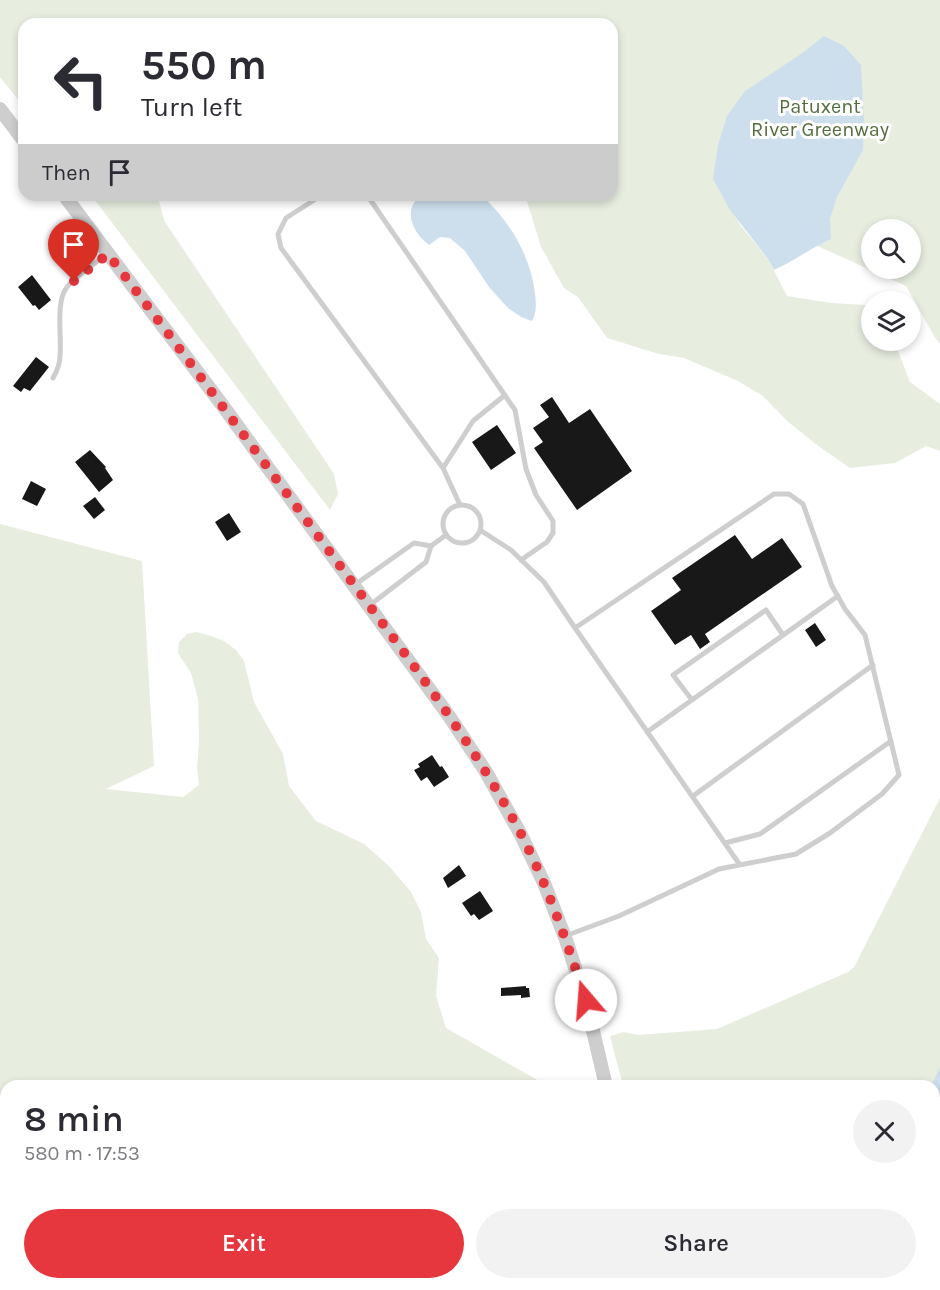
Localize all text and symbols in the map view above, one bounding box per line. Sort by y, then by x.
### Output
text: 550 m [141,40,267,90]
icon: left [42,42,120,120]
text: Turn left [141,91,242,123]
park label: Patuxent River Greenway [751,95,889,141]
icon: arrive [103,156,136,189]
text: Then [42,160,91,186]
pin [48,219,99,281]
map controls [861,219,921,351]
button: search [861,219,921,279]
icon: arrive [57,228,90,261]
button: layers [861,291,921,351]
position arrow [554,968,618,1032]
text: 8 min [24,1098,124,1140]
button: close [853,1100,916,1163]
text: 580 m · 17:53 [24,1142,140,1165]
button: Exit [24,1209,464,1278]
button: Share [476,1209,916,1278]

